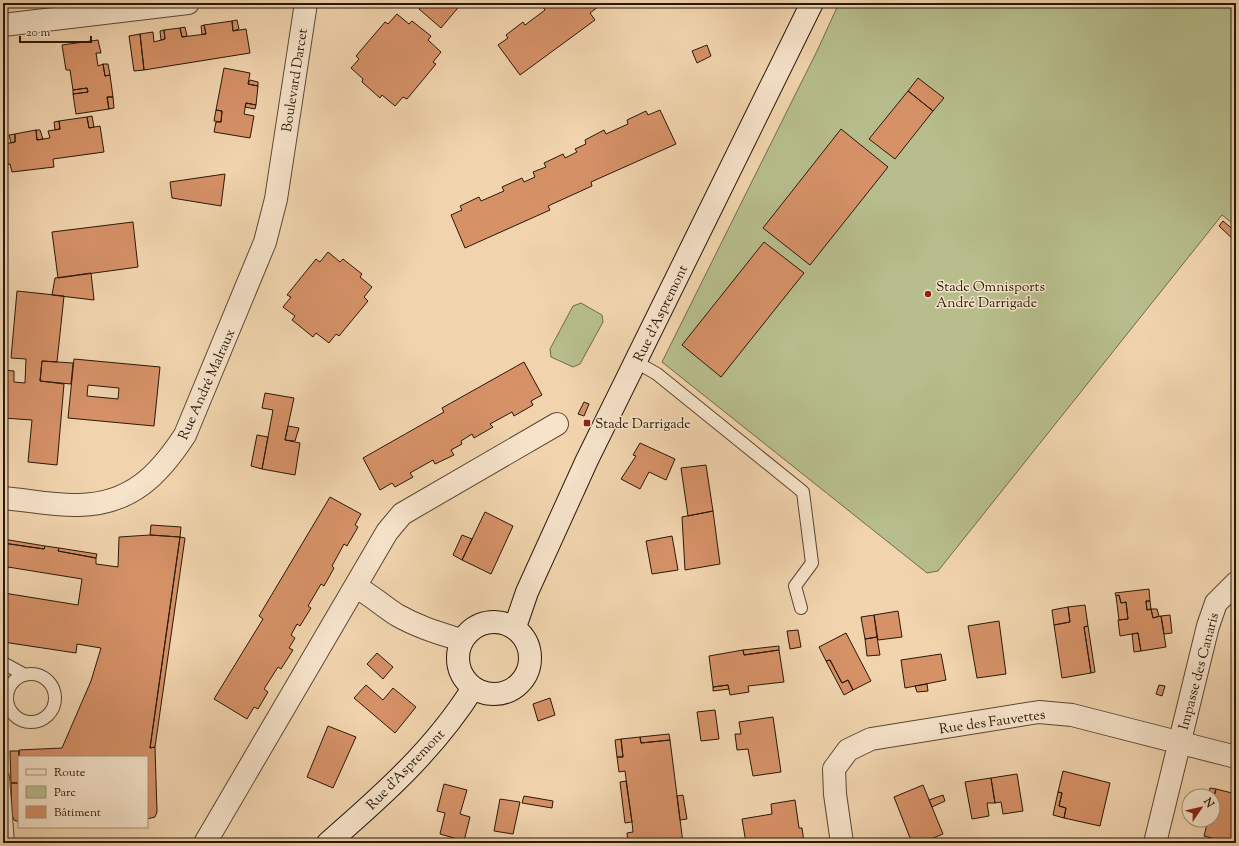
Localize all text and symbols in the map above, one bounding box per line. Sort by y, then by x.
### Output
scale bar [20,18,91,44]
text: 20 m [26,24,51,42]
street label: Boulevard Darcet [278,27,314,133]
street label: Rue d'Aspremont [630,262,694,366]
place label: Stade Omnisports André Darrigade [936,278,1045,314]
marker: Stade Omnisports André Darrigade [923,289,933,299]
street label: Rue André Malraux [174,326,241,444]
place label: Stade Darrigade [595,415,691,435]
marker: Stade Darrigade [582,418,592,428]
street label: Impasse des Canaris [1175,611,1225,732]
street label: Rue des Fauvettes [938,706,1047,740]
street label: Rue d'Aspremont [363,725,450,815]
legend [18,756,148,828]
text: Route [54,764,86,782]
text: Parc [54,784,76,802]
north arrow [1181,788,1221,828]
text: N [1199,794,1218,811]
text: Bâtiment [54,804,101,822]

